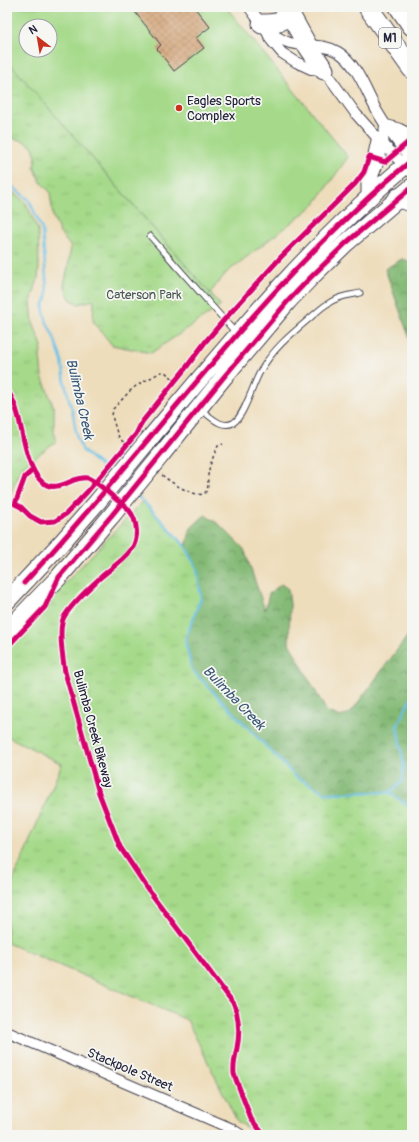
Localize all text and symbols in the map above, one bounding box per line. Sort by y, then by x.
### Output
north arrow [18,18,58,58]
text: N [27,22,40,37]
road number: M1 [379,28,401,48]
place label: Eagles Sports Complex [187,93,261,124]
marker: Eagles Sports Complex [174,103,184,113]
park label: Caterson Park [106,287,182,303]
water label: Bulimba Creek [62,357,98,442]
water label: Bulimba Creek [199,662,270,734]
street label: Bulimba Creek Bikeway [70,668,117,790]
street label: Stackpole Street [85,1045,176,1096]

